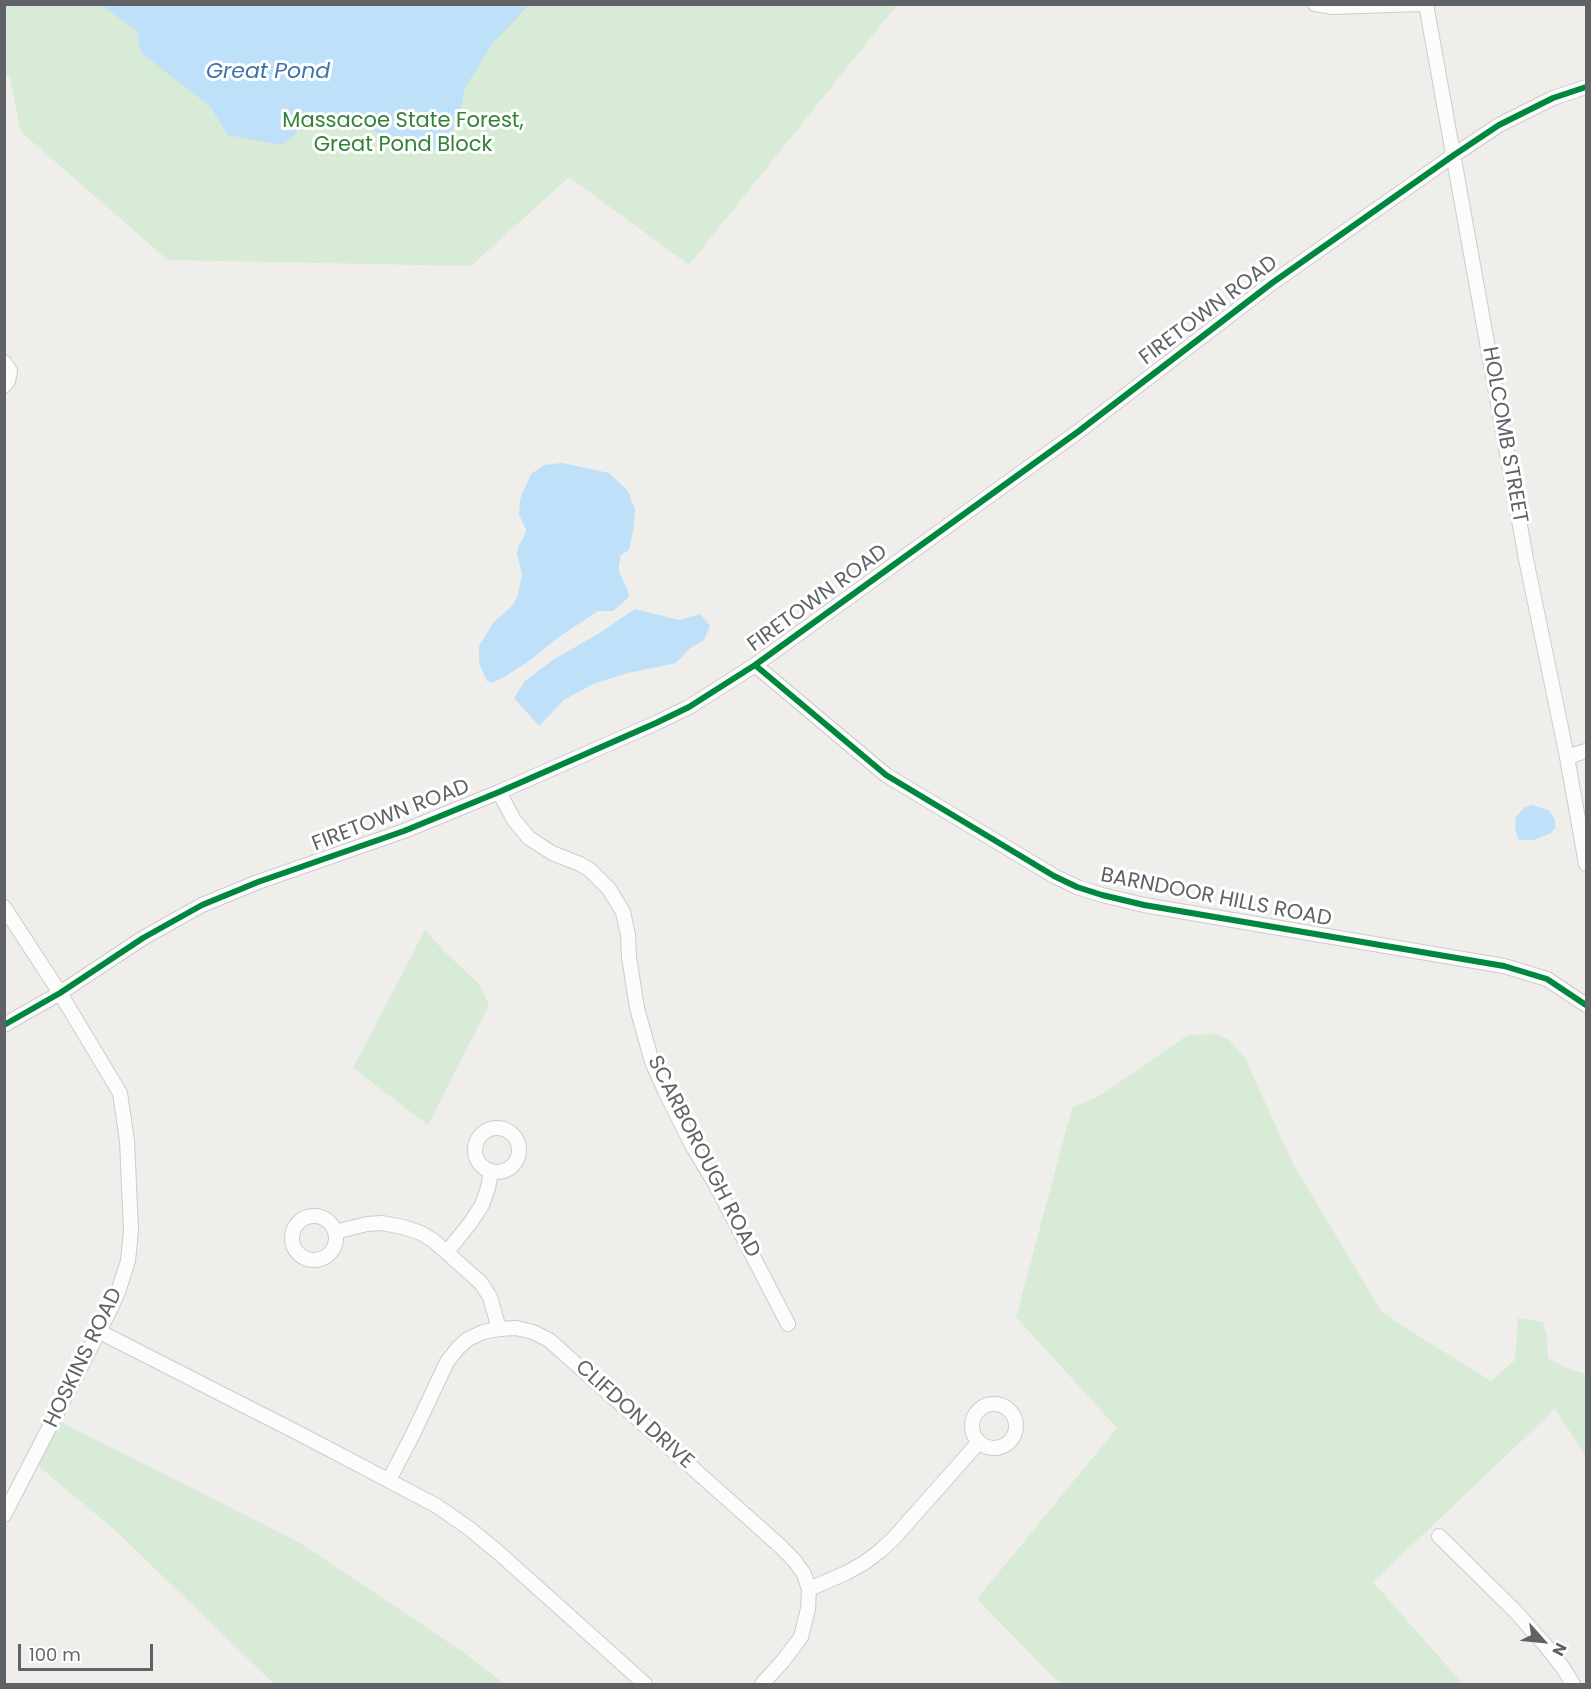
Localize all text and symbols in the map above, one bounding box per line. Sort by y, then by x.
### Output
water label: Great Pond [206,59,330,85]
park label: Massacoe State Forest, Great Pond Block [282,109,524,159]
street label: FIRETOWN ROAD [1135,251,1283,371]
street label: HOLCOMB STREET [1476,345,1532,525]
street label: FIRETOWN ROAD [743,540,893,658]
street label: FIRETOWN ROAD [309,774,473,858]
street label: BARNDOOR HILLS ROAD [1098,863,1334,933]
street label: SCARBOROUGH ROAD [641,1052,765,1262]
street label: HOSKINS ROAD [39,1284,129,1432]
street label: CLIFDON DRIVE [570,1355,698,1475]
north arrow [1513,1611,1573,1671]
scale bar [21,1632,156,1670]
text: N [1547,1639,1572,1660]
text: 100 m [29,1642,81,1667]

